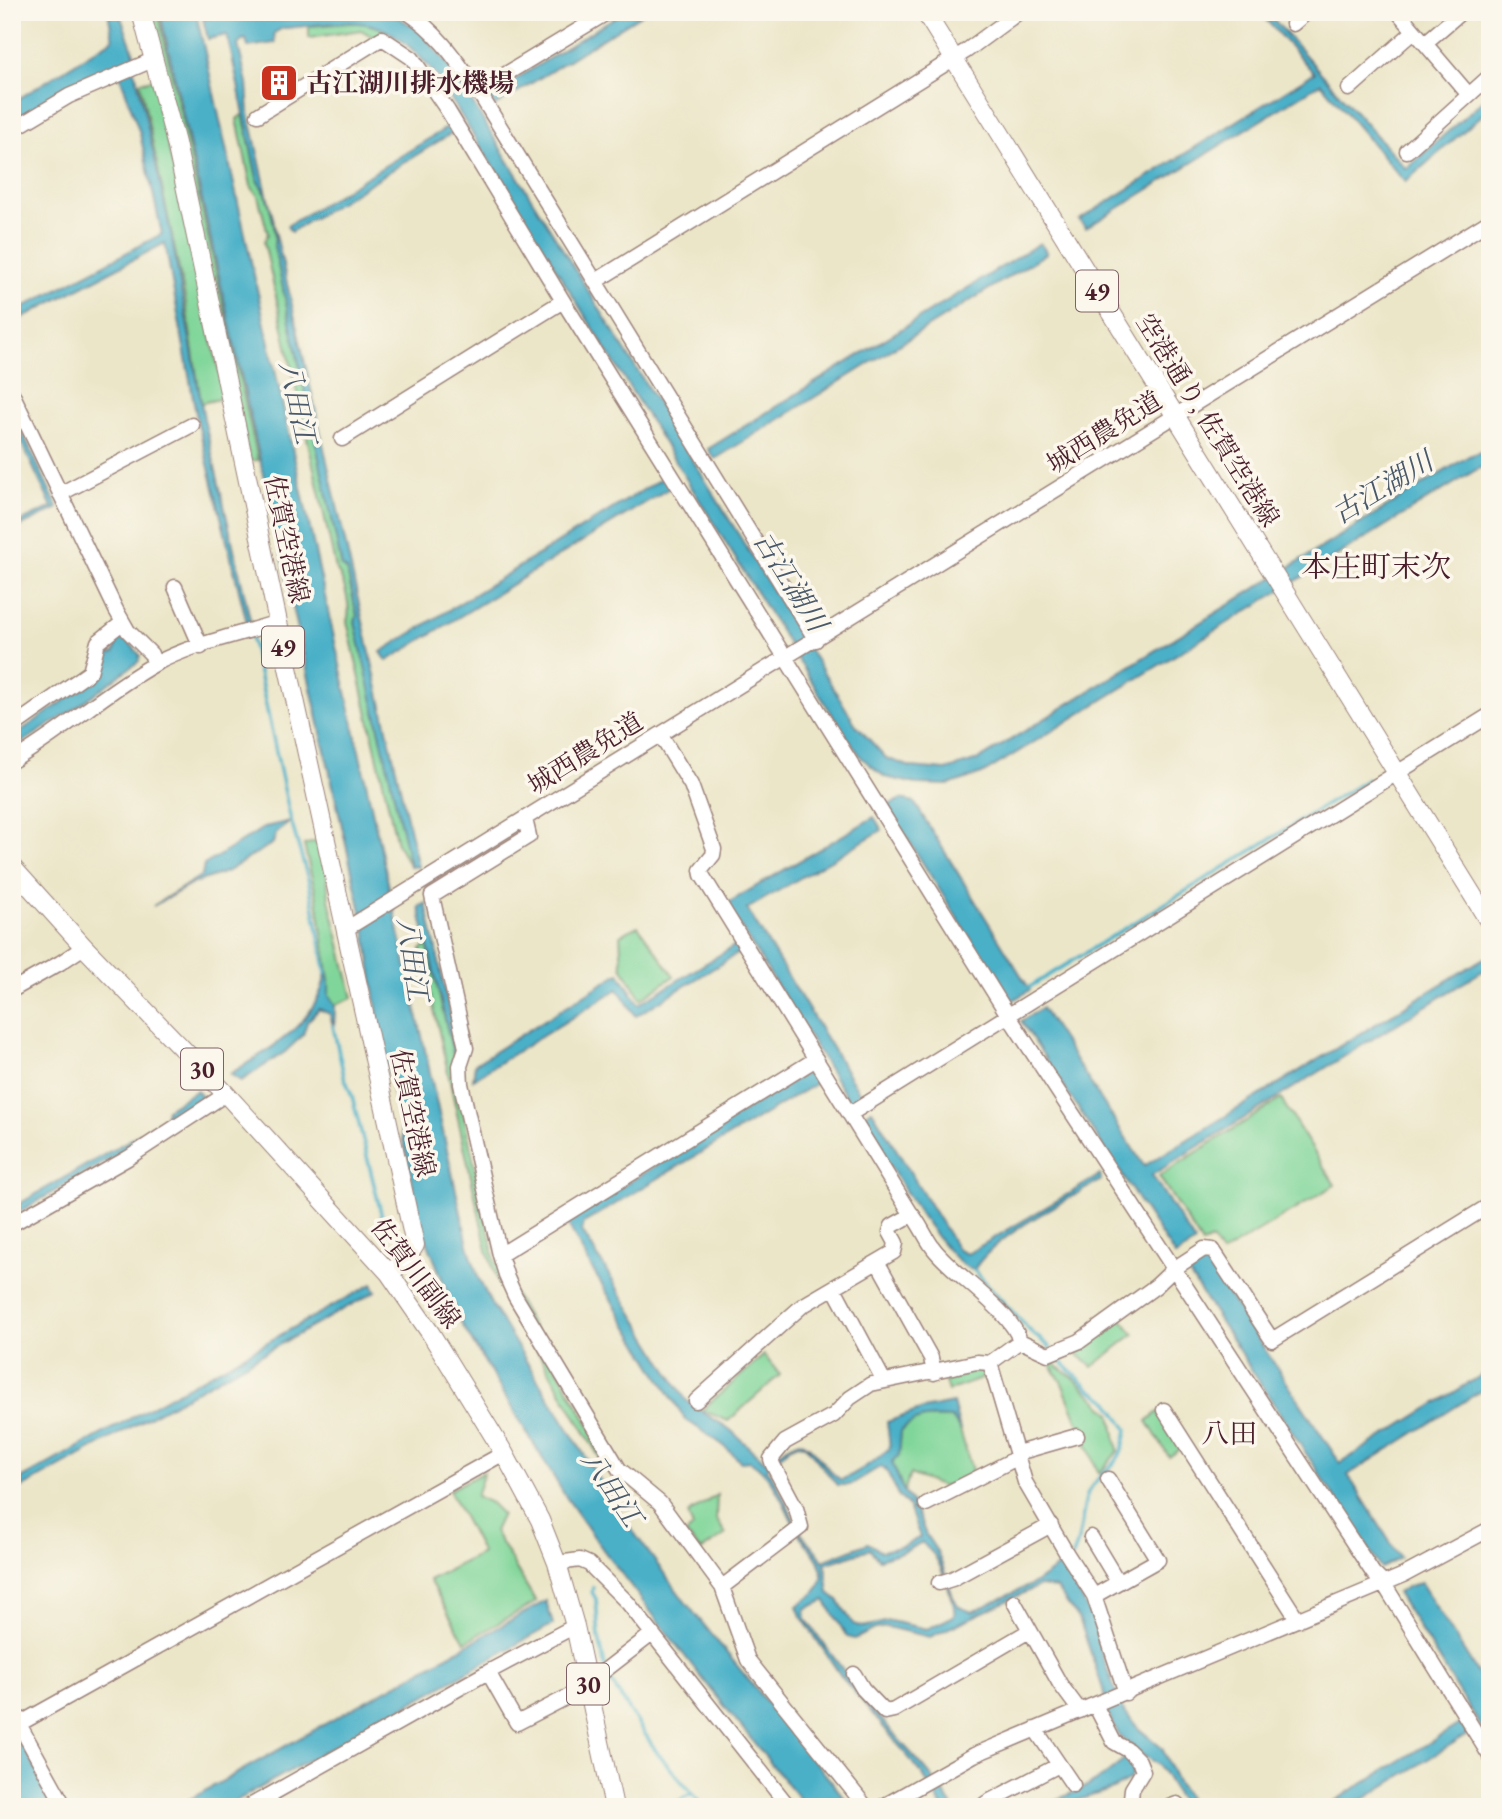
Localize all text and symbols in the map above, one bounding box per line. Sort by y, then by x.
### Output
building icon: 古江湖川排水機場 [258,62,300,104]
place label: 古江湖川排水機場 [306,66,514,100]
road number: 49 [1076,270,1118,312]
street label: 空港通り, 佐賀空港線 [1129,307,1287,533]
water label: 八田江 [272,357,325,451]
street label: 城西農免道 [1040,383,1168,481]
water label: 古江湖川 [1325,441,1442,531]
street label: 佐賀空港線 [257,472,317,606]
water label: 古江湖川 [746,524,838,641]
district label: 本庄町末次 [1301,547,1451,586]
road number: 49 [262,626,304,668]
street label: 城西農免道 [521,704,649,802]
water label: 八田江 [389,915,437,1007]
street label: 佐賀空港線 [383,1046,443,1180]
road number: 30 [181,1049,223,1090]
street label: 佐賀川副線 [363,1211,469,1335]
district label: 八田 [1201,1415,1257,1451]
water label: 八田江 [574,1443,653,1536]
road number: 30 [567,1664,609,1704]

